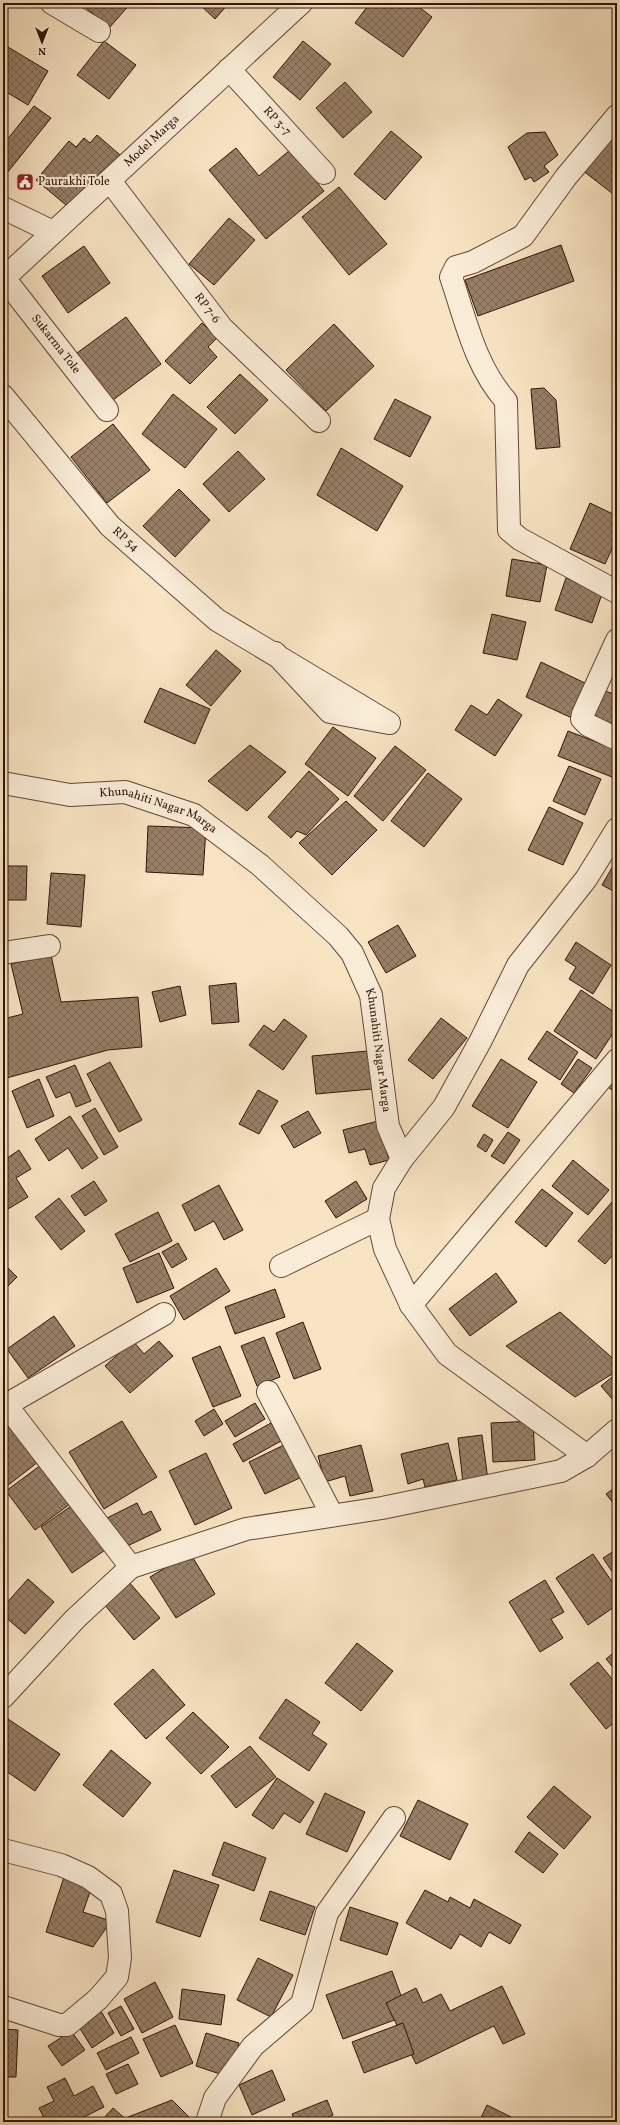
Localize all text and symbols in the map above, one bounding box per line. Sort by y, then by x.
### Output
north arrow [22,22,62,62]
text: N [38,43,46,58]
street label: RP 3-7 [259,103,295,140]
street label: Model Marga [121,111,183,171]
public building icon: Paurakhi Tole [15,172,35,192]
place label: Paurakhi Tole [38,174,110,190]
street label: RP 7-6 [190,290,224,327]
street label: Sukarma Tole [27,311,84,378]
street label: RP 54 [109,524,142,556]
street label: Khunahiti Nagar Marga [99,784,220,837]
street label: Khunahiti Nagar Marga [361,986,394,1113]

